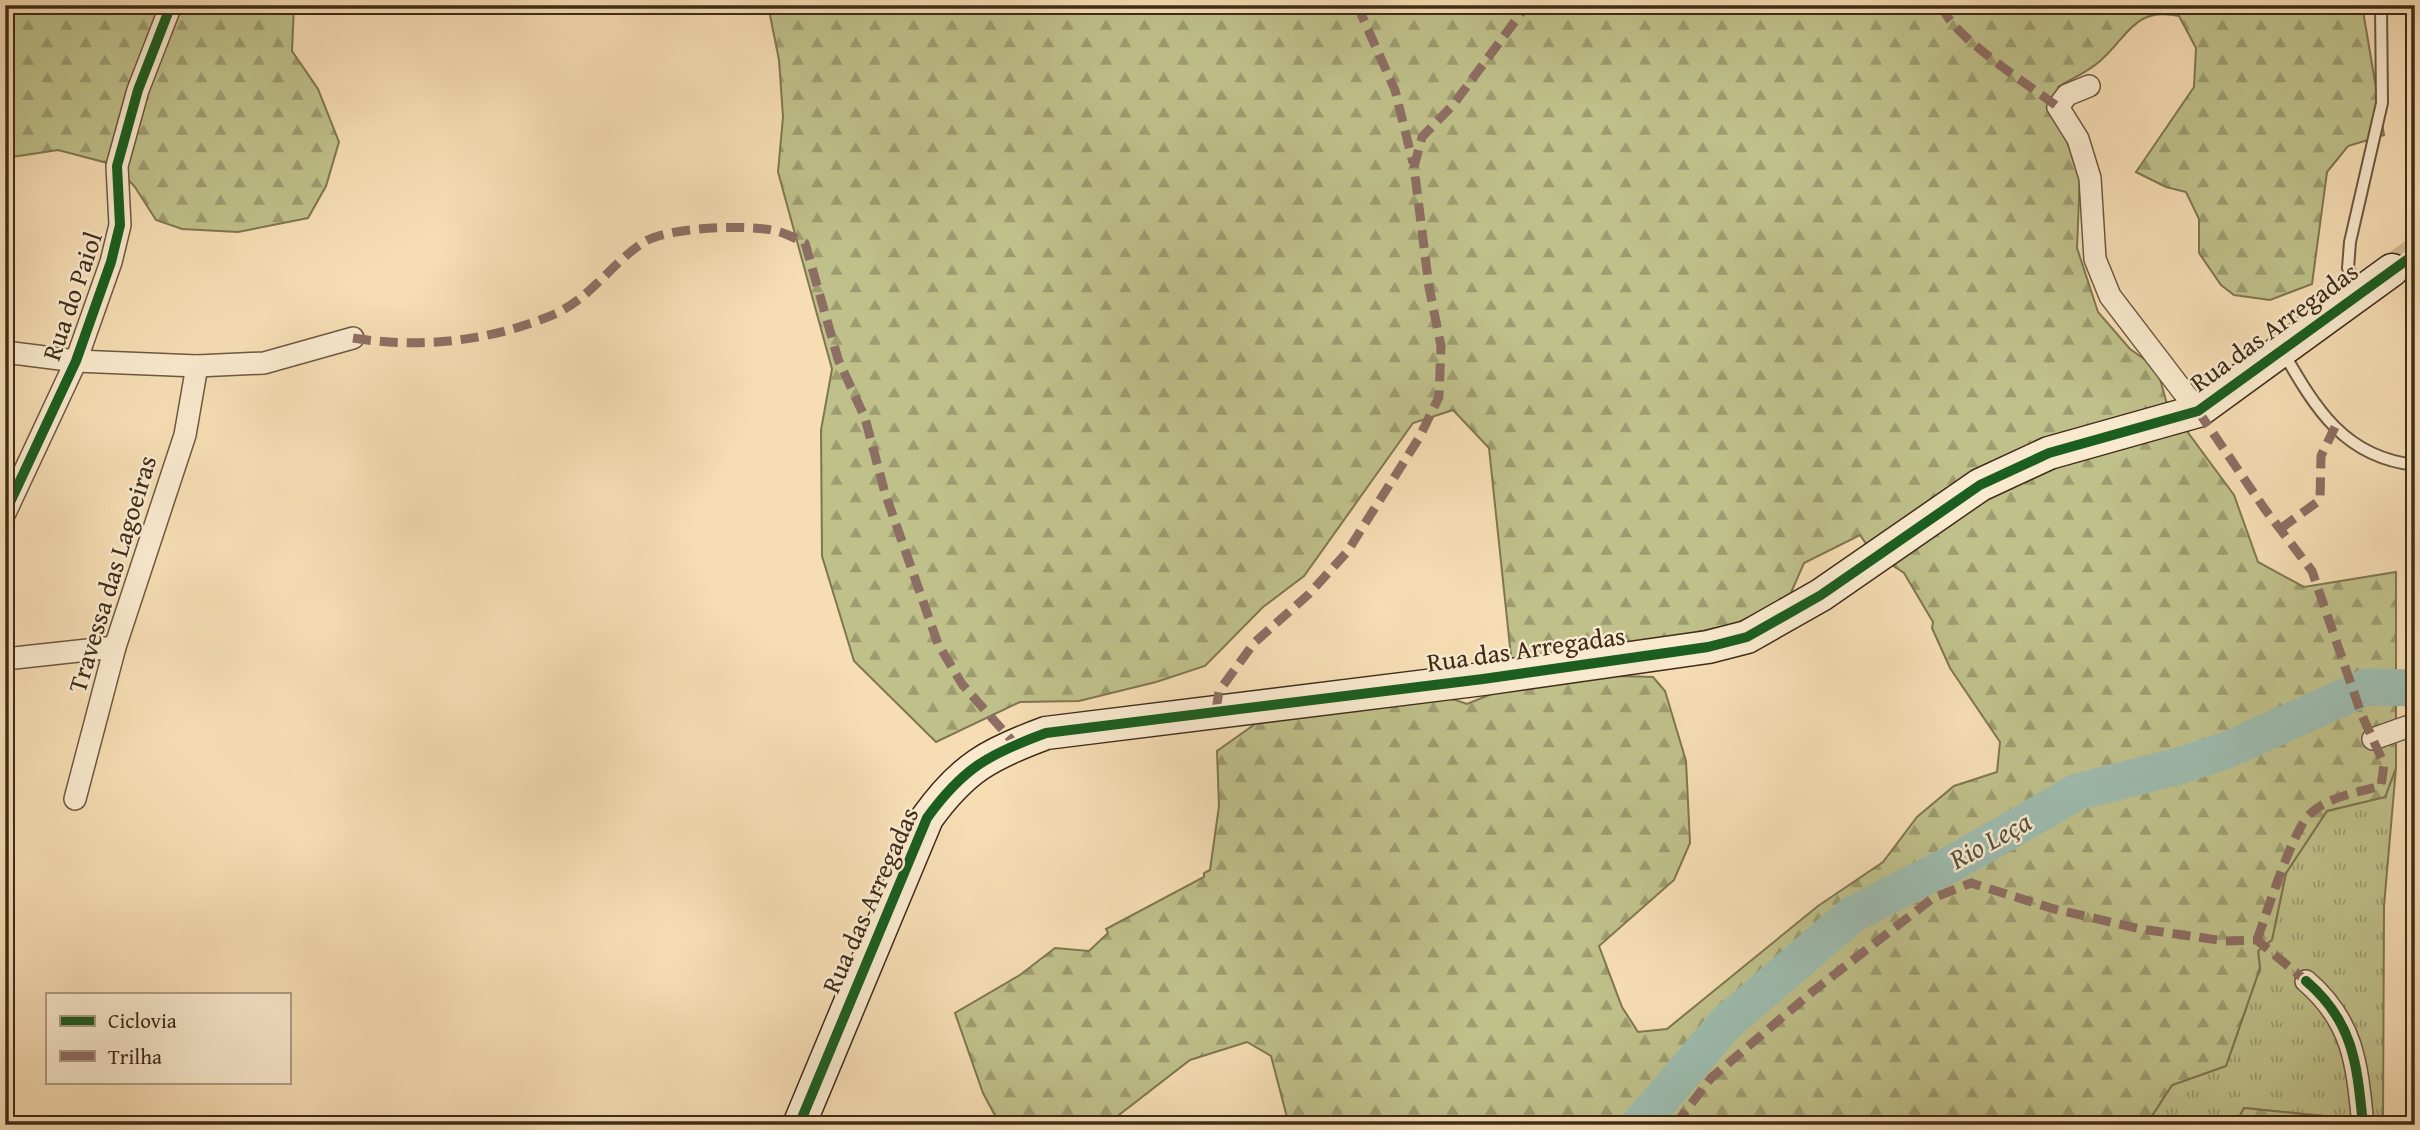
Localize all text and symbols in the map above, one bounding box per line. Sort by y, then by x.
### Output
street label: Rua do Paiol [31,226,112,366]
street label: Rua das Arregadas [2181,252,2366,401]
street label: Travessa das Lagoeiras [57,450,166,697]
street label: Rua das Arregadas [1424,615,1628,682]
water label: Rio Leça [1940,800,2038,879]
street label: Rua das Arregadas [811,801,928,999]
legend [46,993,290,1084]
text: Ciclovia [108,1005,177,1036]
text: Trilha [108,1041,162,1072]

